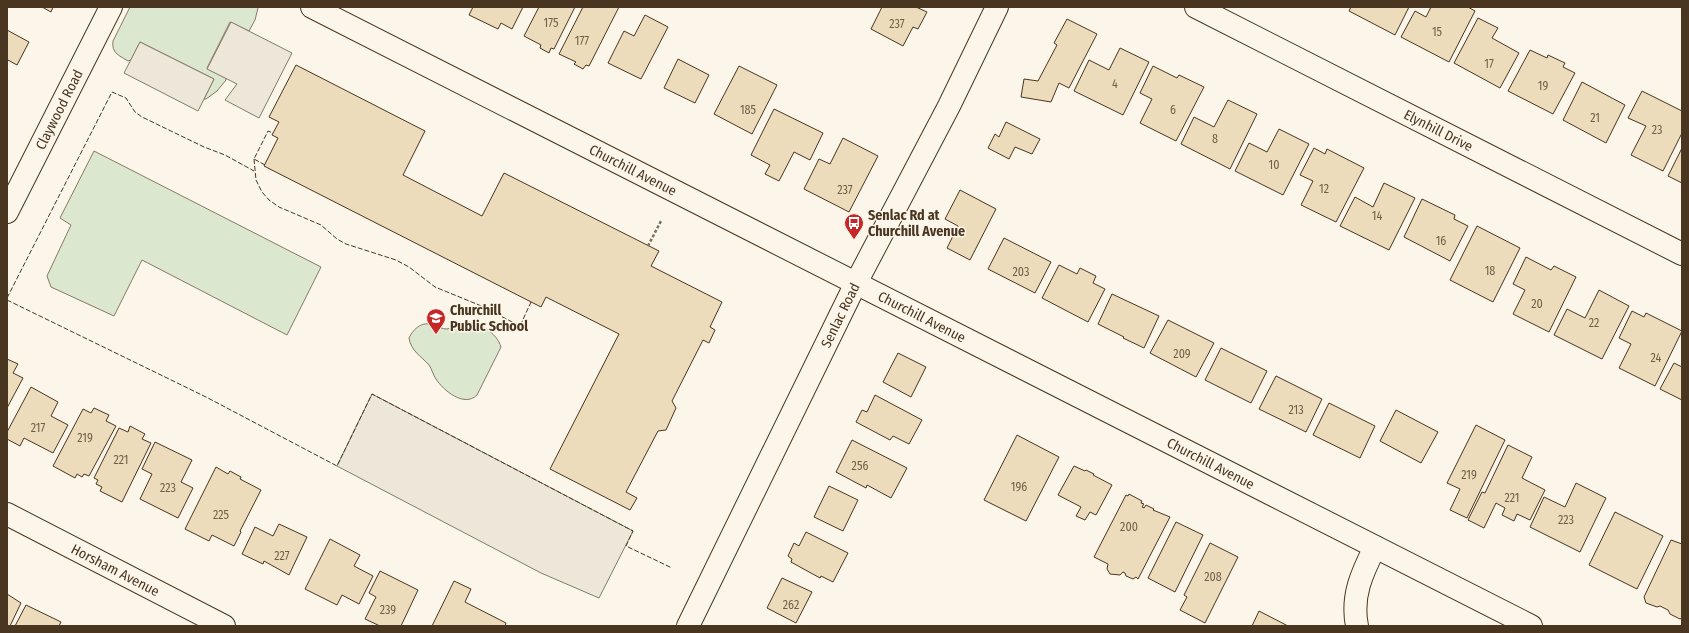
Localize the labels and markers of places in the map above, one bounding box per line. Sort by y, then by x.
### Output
place label: Senlac Rd at Churchill Avenue [868,207,965,240]
bus stop icon: Senlac Rd at Churchill Avenue [843,212,865,240]
place label: Churchill Public School [450,302,528,335]
school or university icon: Churchill Public School [425,307,447,335]

